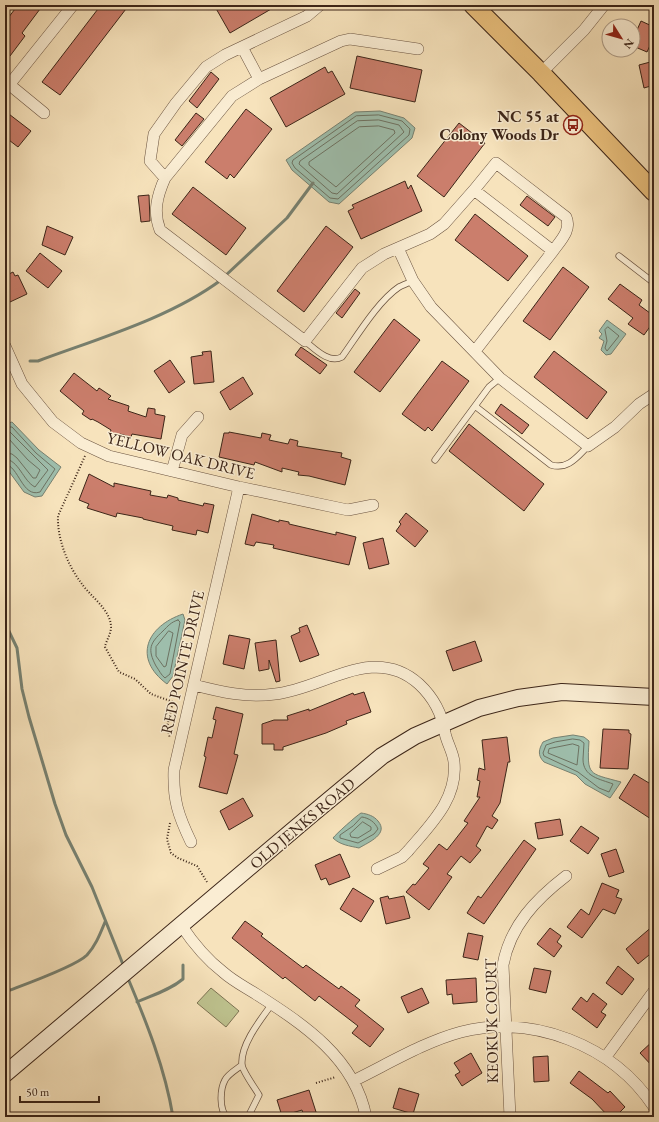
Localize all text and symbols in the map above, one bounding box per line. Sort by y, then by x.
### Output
north arrow [601,18,641,58]
text: N [621,36,637,52]
place label: NC 55 at Colony Woods Dr [440,106,559,145]
bus stop icon: NC 55 at Colony Woods Dr [562,114,584,136]
street label: YELLOW OAK DRIVE [105,427,257,484]
street label: RED POINTE DRIVE [156,588,209,736]
street label: OLD JENKS ROAD [245,773,360,874]
street label: KEOKUK COURT [480,958,503,1084]
scale bar [20,1078,99,1104]
text: 50 m [26,1084,50,1100]

